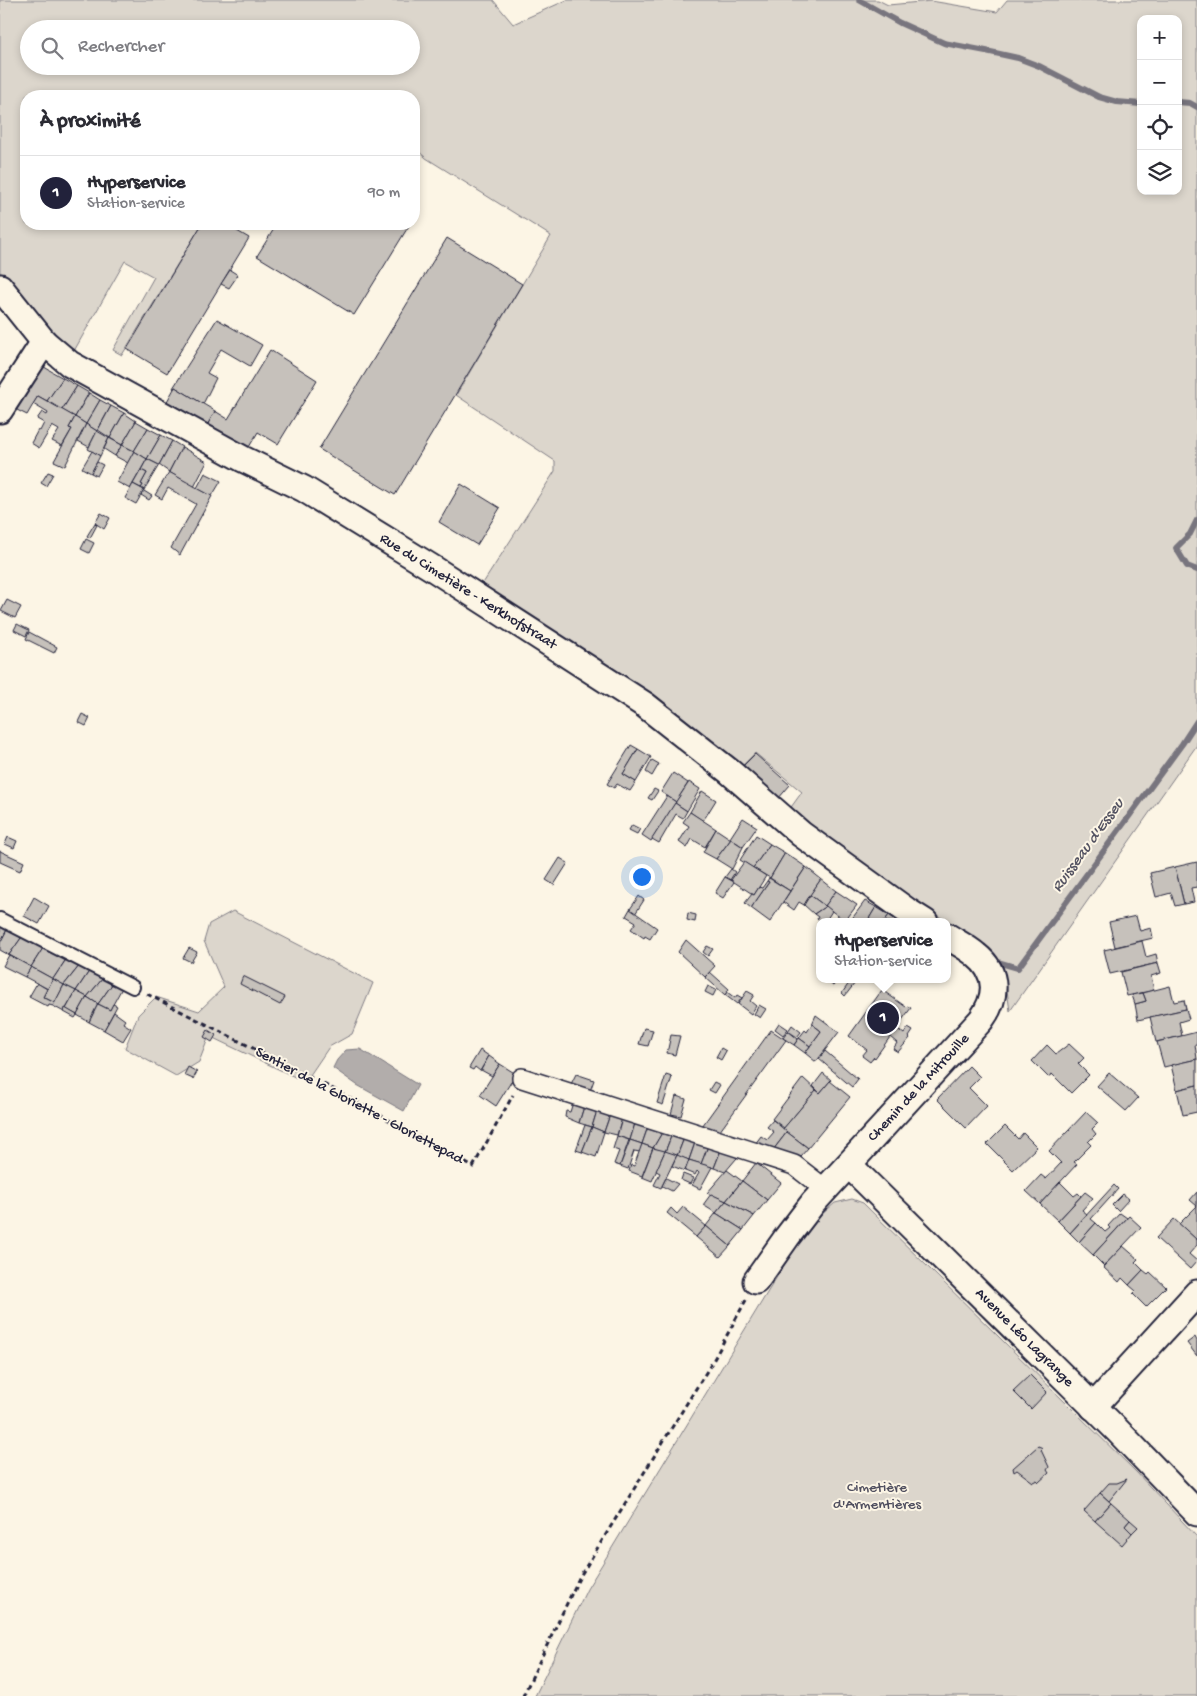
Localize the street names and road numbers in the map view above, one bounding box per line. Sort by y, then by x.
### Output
street label: Rue du Cimetière - Kerkhofstraat [376,530,561,655]
street label: Chemin de la Mitrouille [864,1030,974,1146]
street label: Sentier de la Gloriette - Gloriettepad [252,1043,467,1169]
street label: Avenue Léo Lagrange [971,1285,1077,1391]

